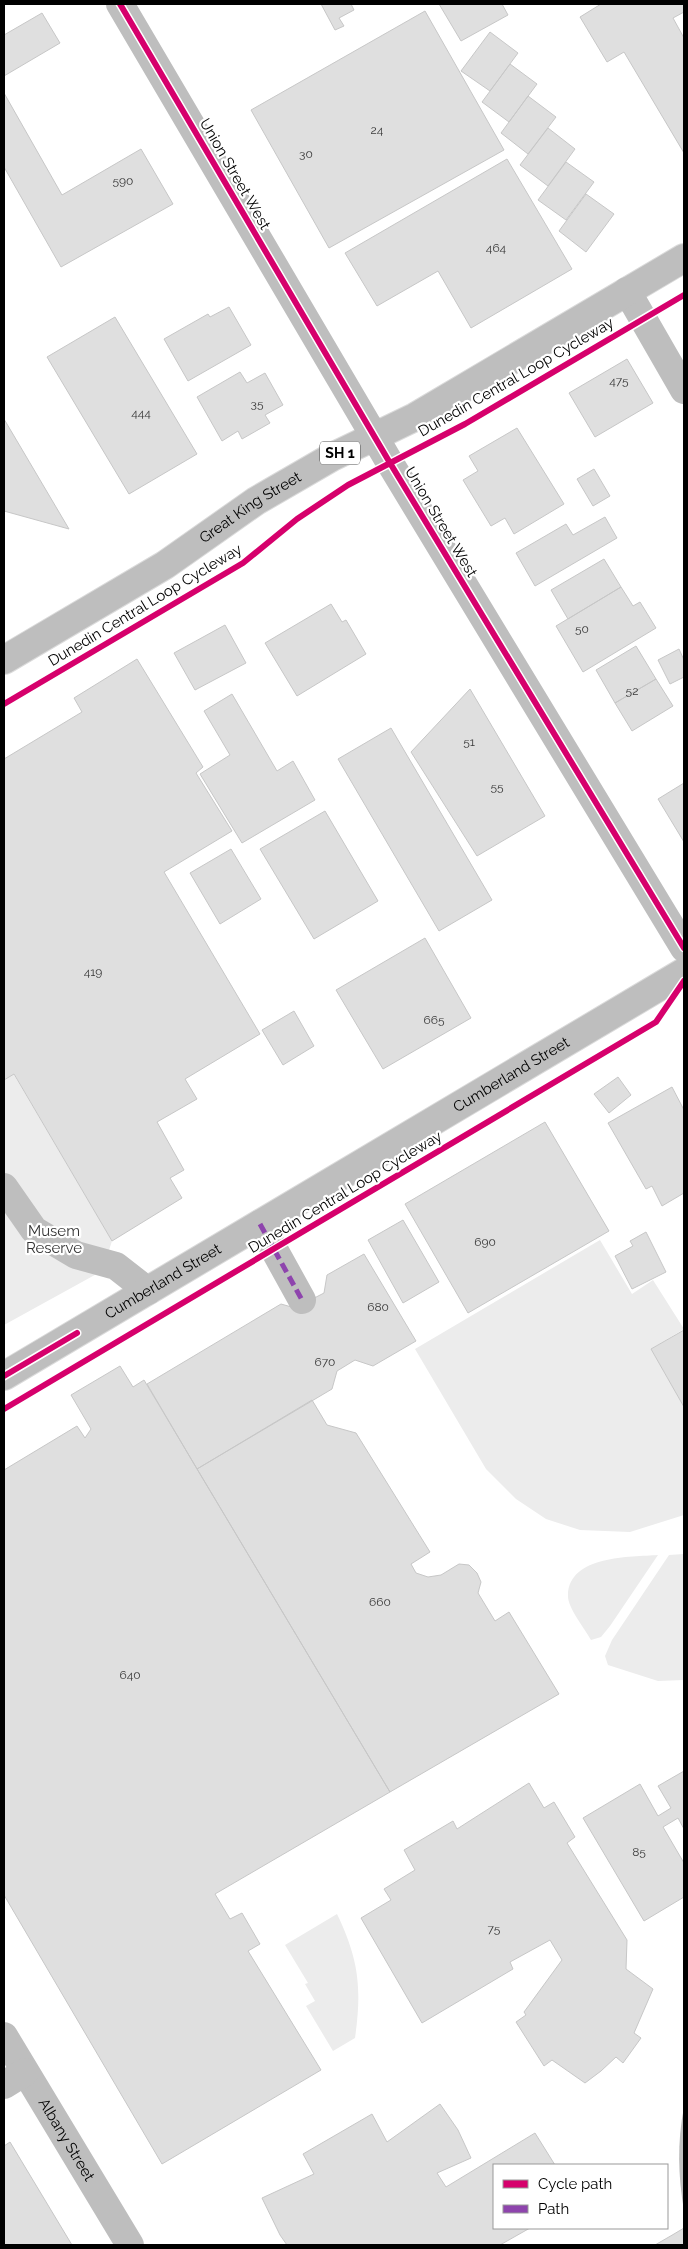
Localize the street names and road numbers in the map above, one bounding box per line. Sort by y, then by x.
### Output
street label: Union Street West [196,115,274,233]
street label: Dunedin Central Loop Cycleway [415,314,617,440]
road number: SH 1 [320,442,360,464]
street label: Union Street West [401,464,481,580]
street label: Great King Street [196,468,304,547]
street label: Dunedin Central Loop Cycleway [45,540,245,670]
street label: Cumberland Street [450,1033,573,1116]
street label: Dunedin Central Loop Cycleway [245,1127,445,1257]
street label: Cumberland Street [102,1240,224,1323]
street label: Albany Street [35,2095,98,2184]

